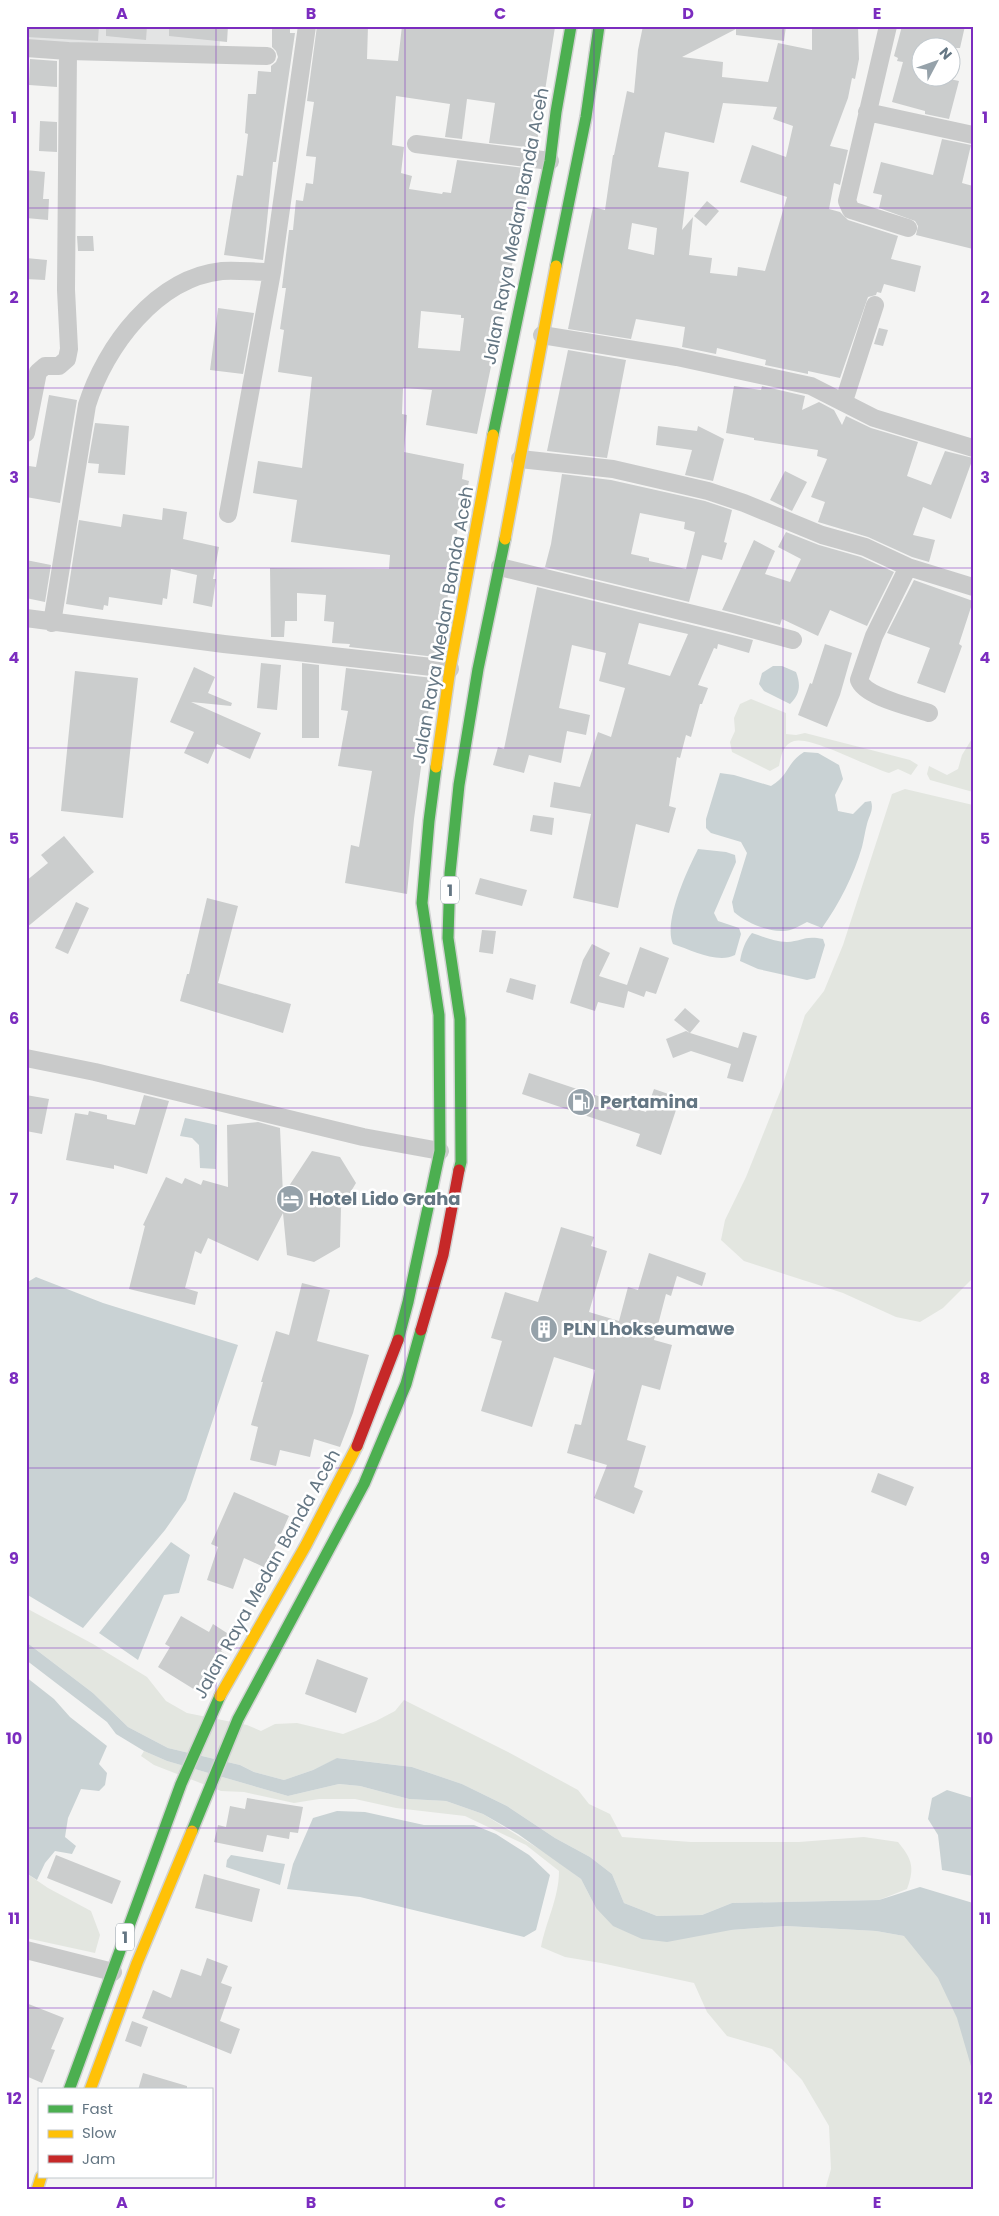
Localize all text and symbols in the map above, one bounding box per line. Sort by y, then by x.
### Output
text: A [116,2,128,25]
text: B [306,2,316,25]
text: C [494,2,506,25]
text: D [682,2,694,25]
text: E [873,2,881,25]
north arrow [912,38,962,88]
text: N [935,43,957,64]
street label: Jalan Raya Medan Banda Aceh [476,85,555,367]
text: 1 [11,106,17,129]
text: 1 [982,106,988,129]
text: 2 [9,286,19,309]
text: 2 [980,286,990,309]
text: 3 [9,466,19,489]
text: 3 [980,466,990,489]
street label: Jalan Raya Medan Banda Aceh [406,484,479,766]
text: 4 [9,646,20,669]
text: 4 [980,646,991,669]
text: 5 [9,827,19,850]
text: 5 [980,827,990,850]
road number: 1 [441,876,459,904]
text: 6 [9,1007,19,1030]
text: 6 [980,1007,990,1030]
fuel station icon: Pertamina [566,1087,596,1117]
place label: Pertamina [600,1089,698,1114]
hotel icon: Hotel Lido Graha [275,1184,305,1214]
place label: Hotel Lido Graha [309,1186,461,1211]
text: 7 [10,1187,19,1210]
text: 7 [981,1187,990,1210]
building icon: PLN Lhokseumawe [529,1314,559,1344]
place label: PLN Lhokseumawe [563,1316,735,1341]
text: 8 [9,1367,19,1390]
text: 8 [980,1367,990,1390]
street label: Jalan Raya Medan Banda Aceh [187,1444,346,1703]
text: 9 [9,1547,19,1570]
text: 9 [980,1547,990,1570]
text: 10 [6,1727,22,1750]
text: 10 [977,1727,993,1750]
text: 11 [8,1907,20,1930]
text: 11 [979,1907,991,1930]
road number: 1 [116,1924,134,1950]
text: 12 [6,2087,22,2110]
text: 12 [977,2087,993,2110]
legend [38,2088,212,2178]
text: Fast [82,2098,113,2119]
text: Slow [82,2122,117,2143]
text: Jam [82,2148,116,2169]
text: A [116,2191,128,2214]
text: B [306,2191,316,2214]
text: C [494,2191,506,2214]
text: D [682,2191,694,2214]
text: E [873,2191,881,2214]

